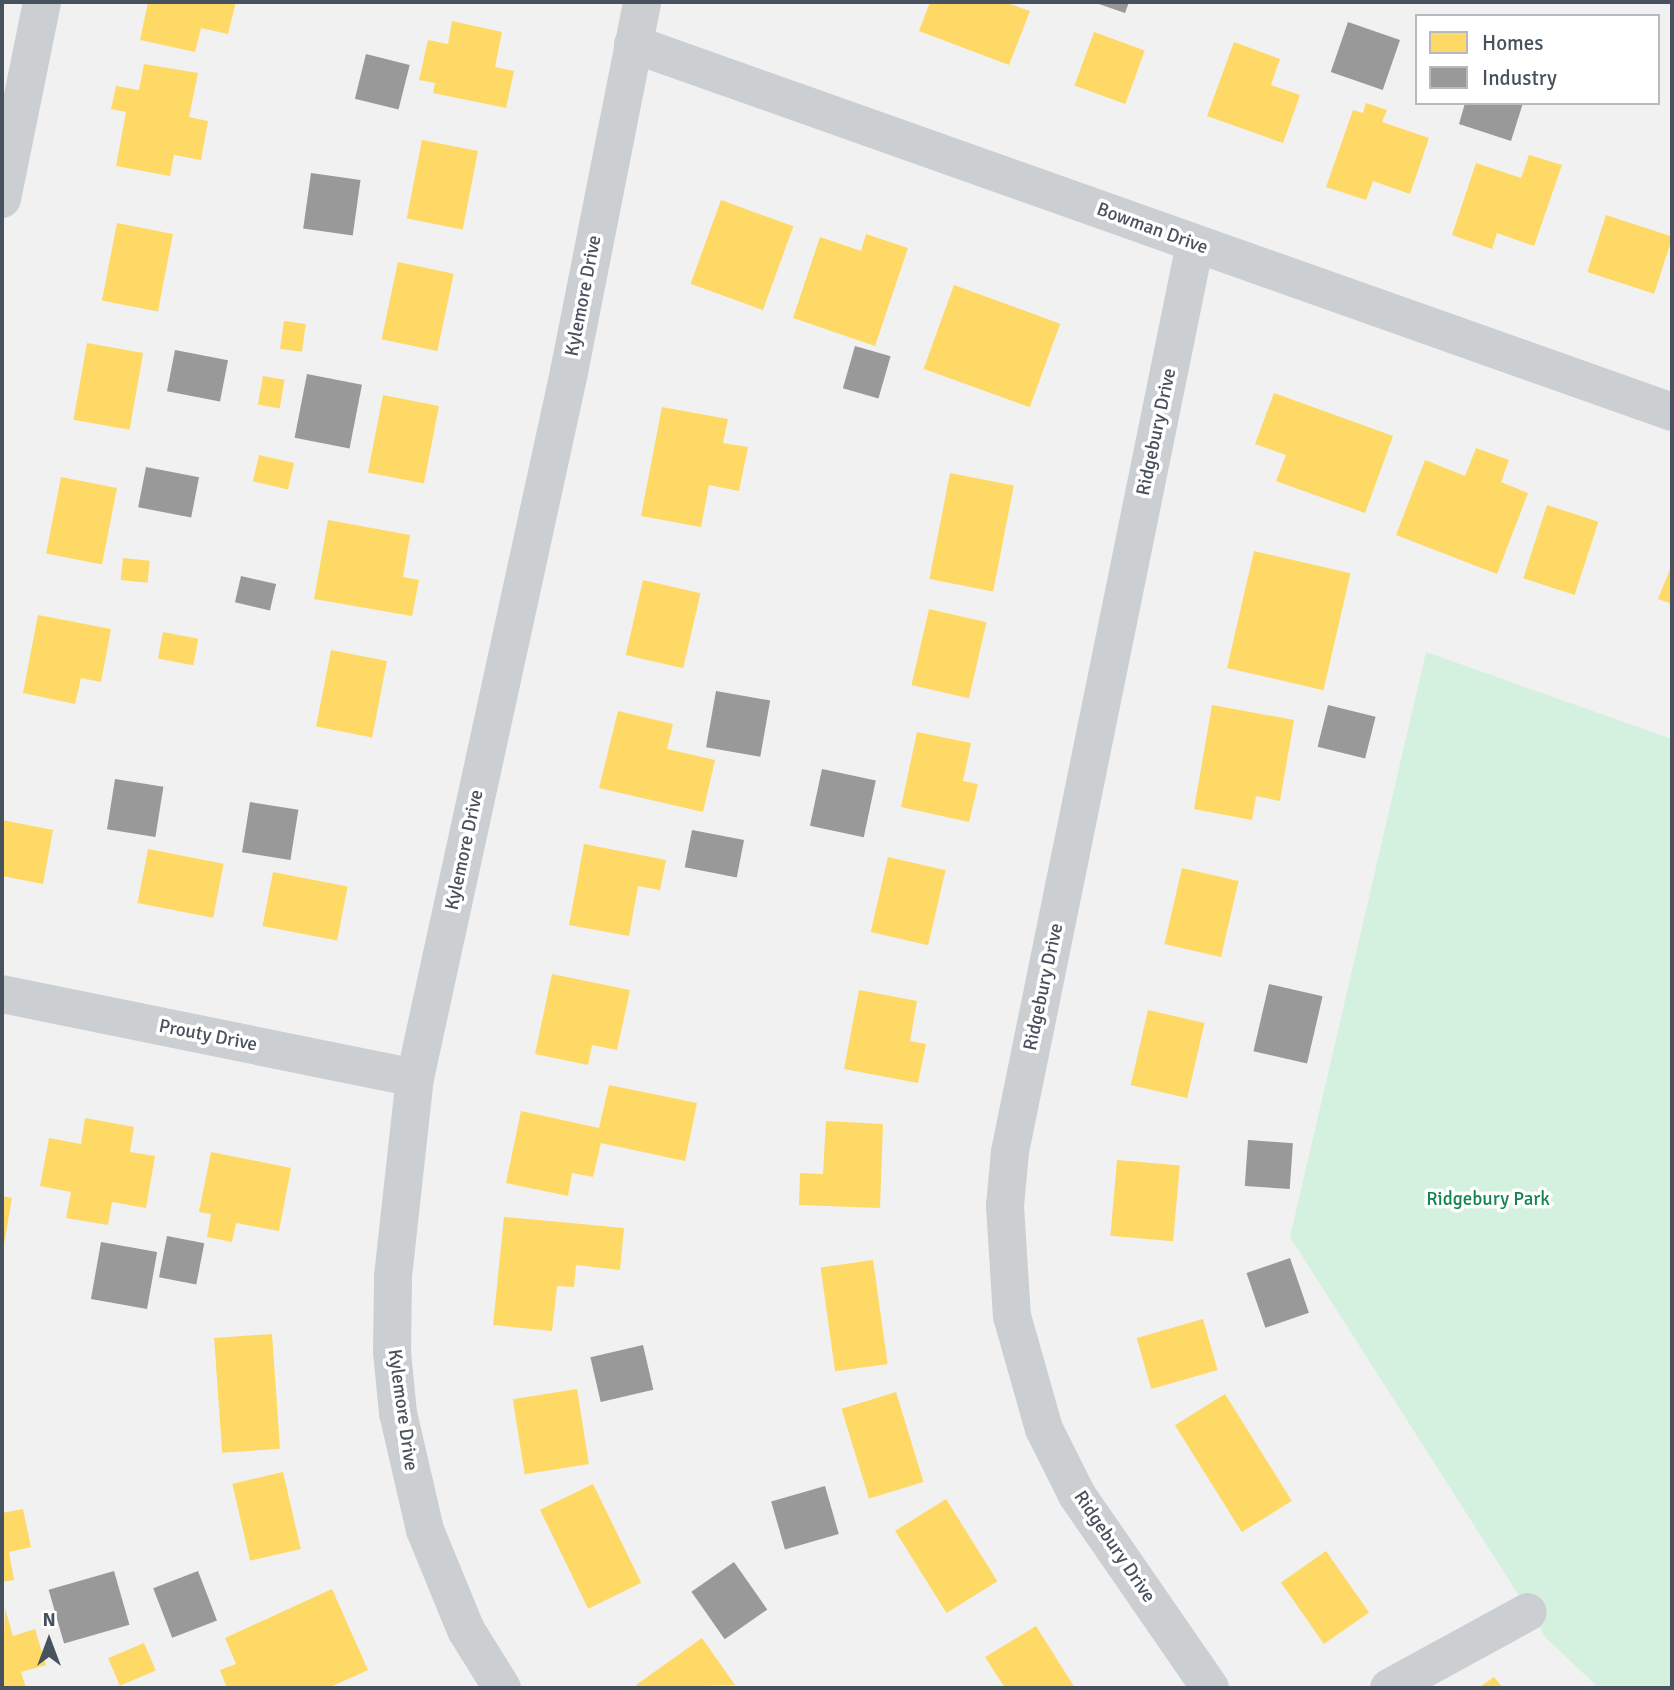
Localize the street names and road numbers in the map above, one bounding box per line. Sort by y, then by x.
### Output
street label: Bowman Drive [1093,198,1211,260]
street label: Kylemore Drive [561,234,607,358]
street label: Ridgebury Drive [1132,366,1182,498]
street label: Kylemore Drive [441,788,489,912]
street label: Ridgebury Drive [1019,921,1069,1053]
street label: Prouty Drive [157,1015,259,1057]
street label: Kylemore Drive [382,1348,422,1472]
street label: Ridgebury Drive [1068,1487,1160,1607]

